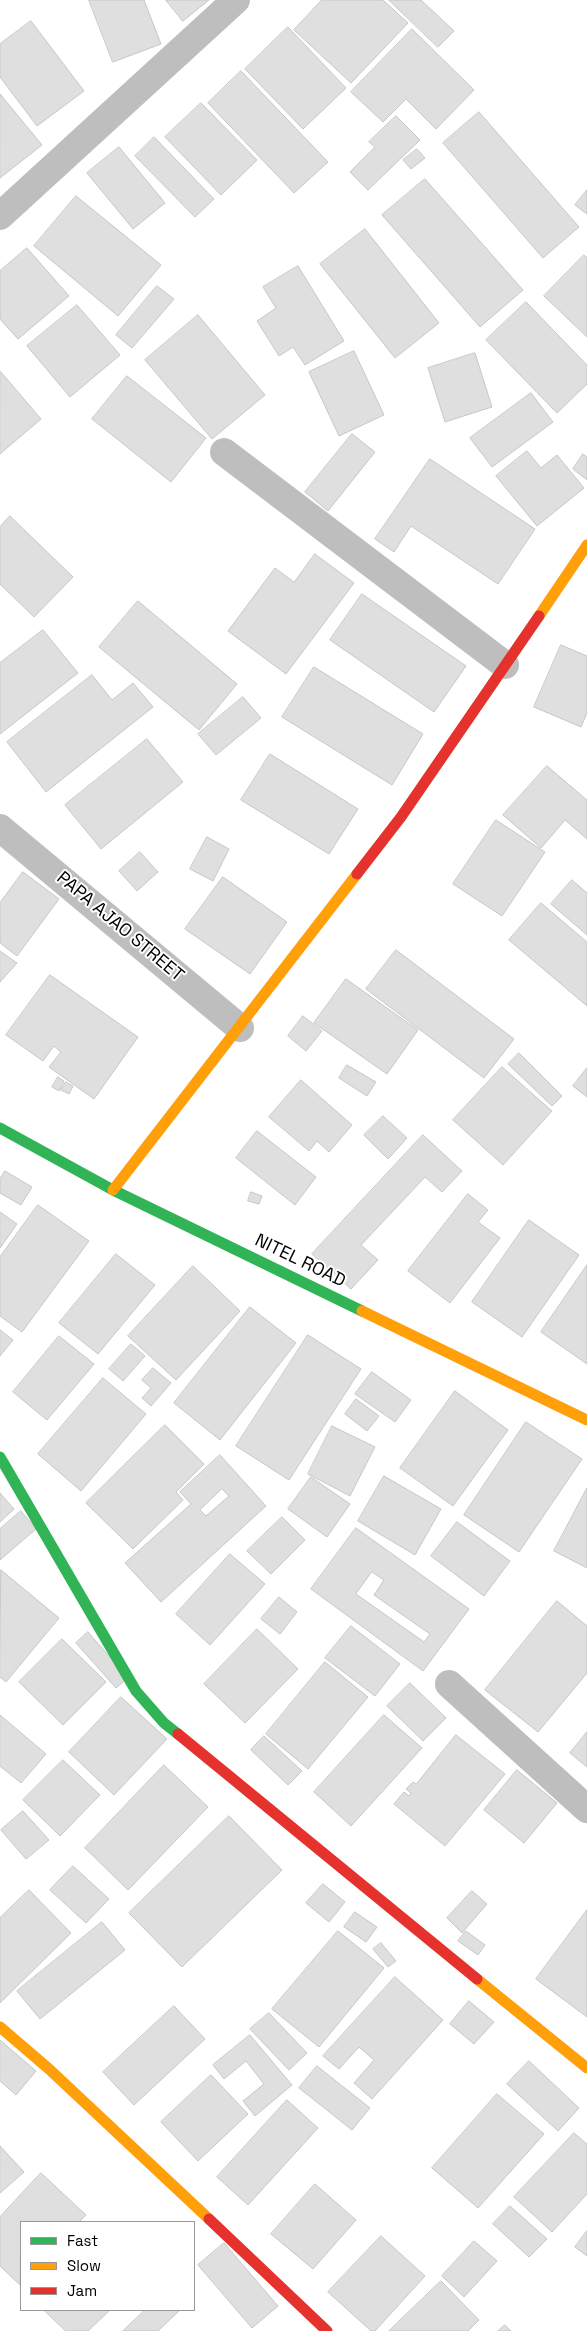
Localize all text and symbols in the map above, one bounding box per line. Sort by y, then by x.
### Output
street label: PAPA AJAO STREET [52,867,188,987]
street label: NITEL ROAD [251,1230,349,1292]
legend [20,2221,195,2311]
text: Fast [67,2231,98,2250]
text: Slow [67,2256,101,2275]
text: Jam [67,2281,97,2300]

